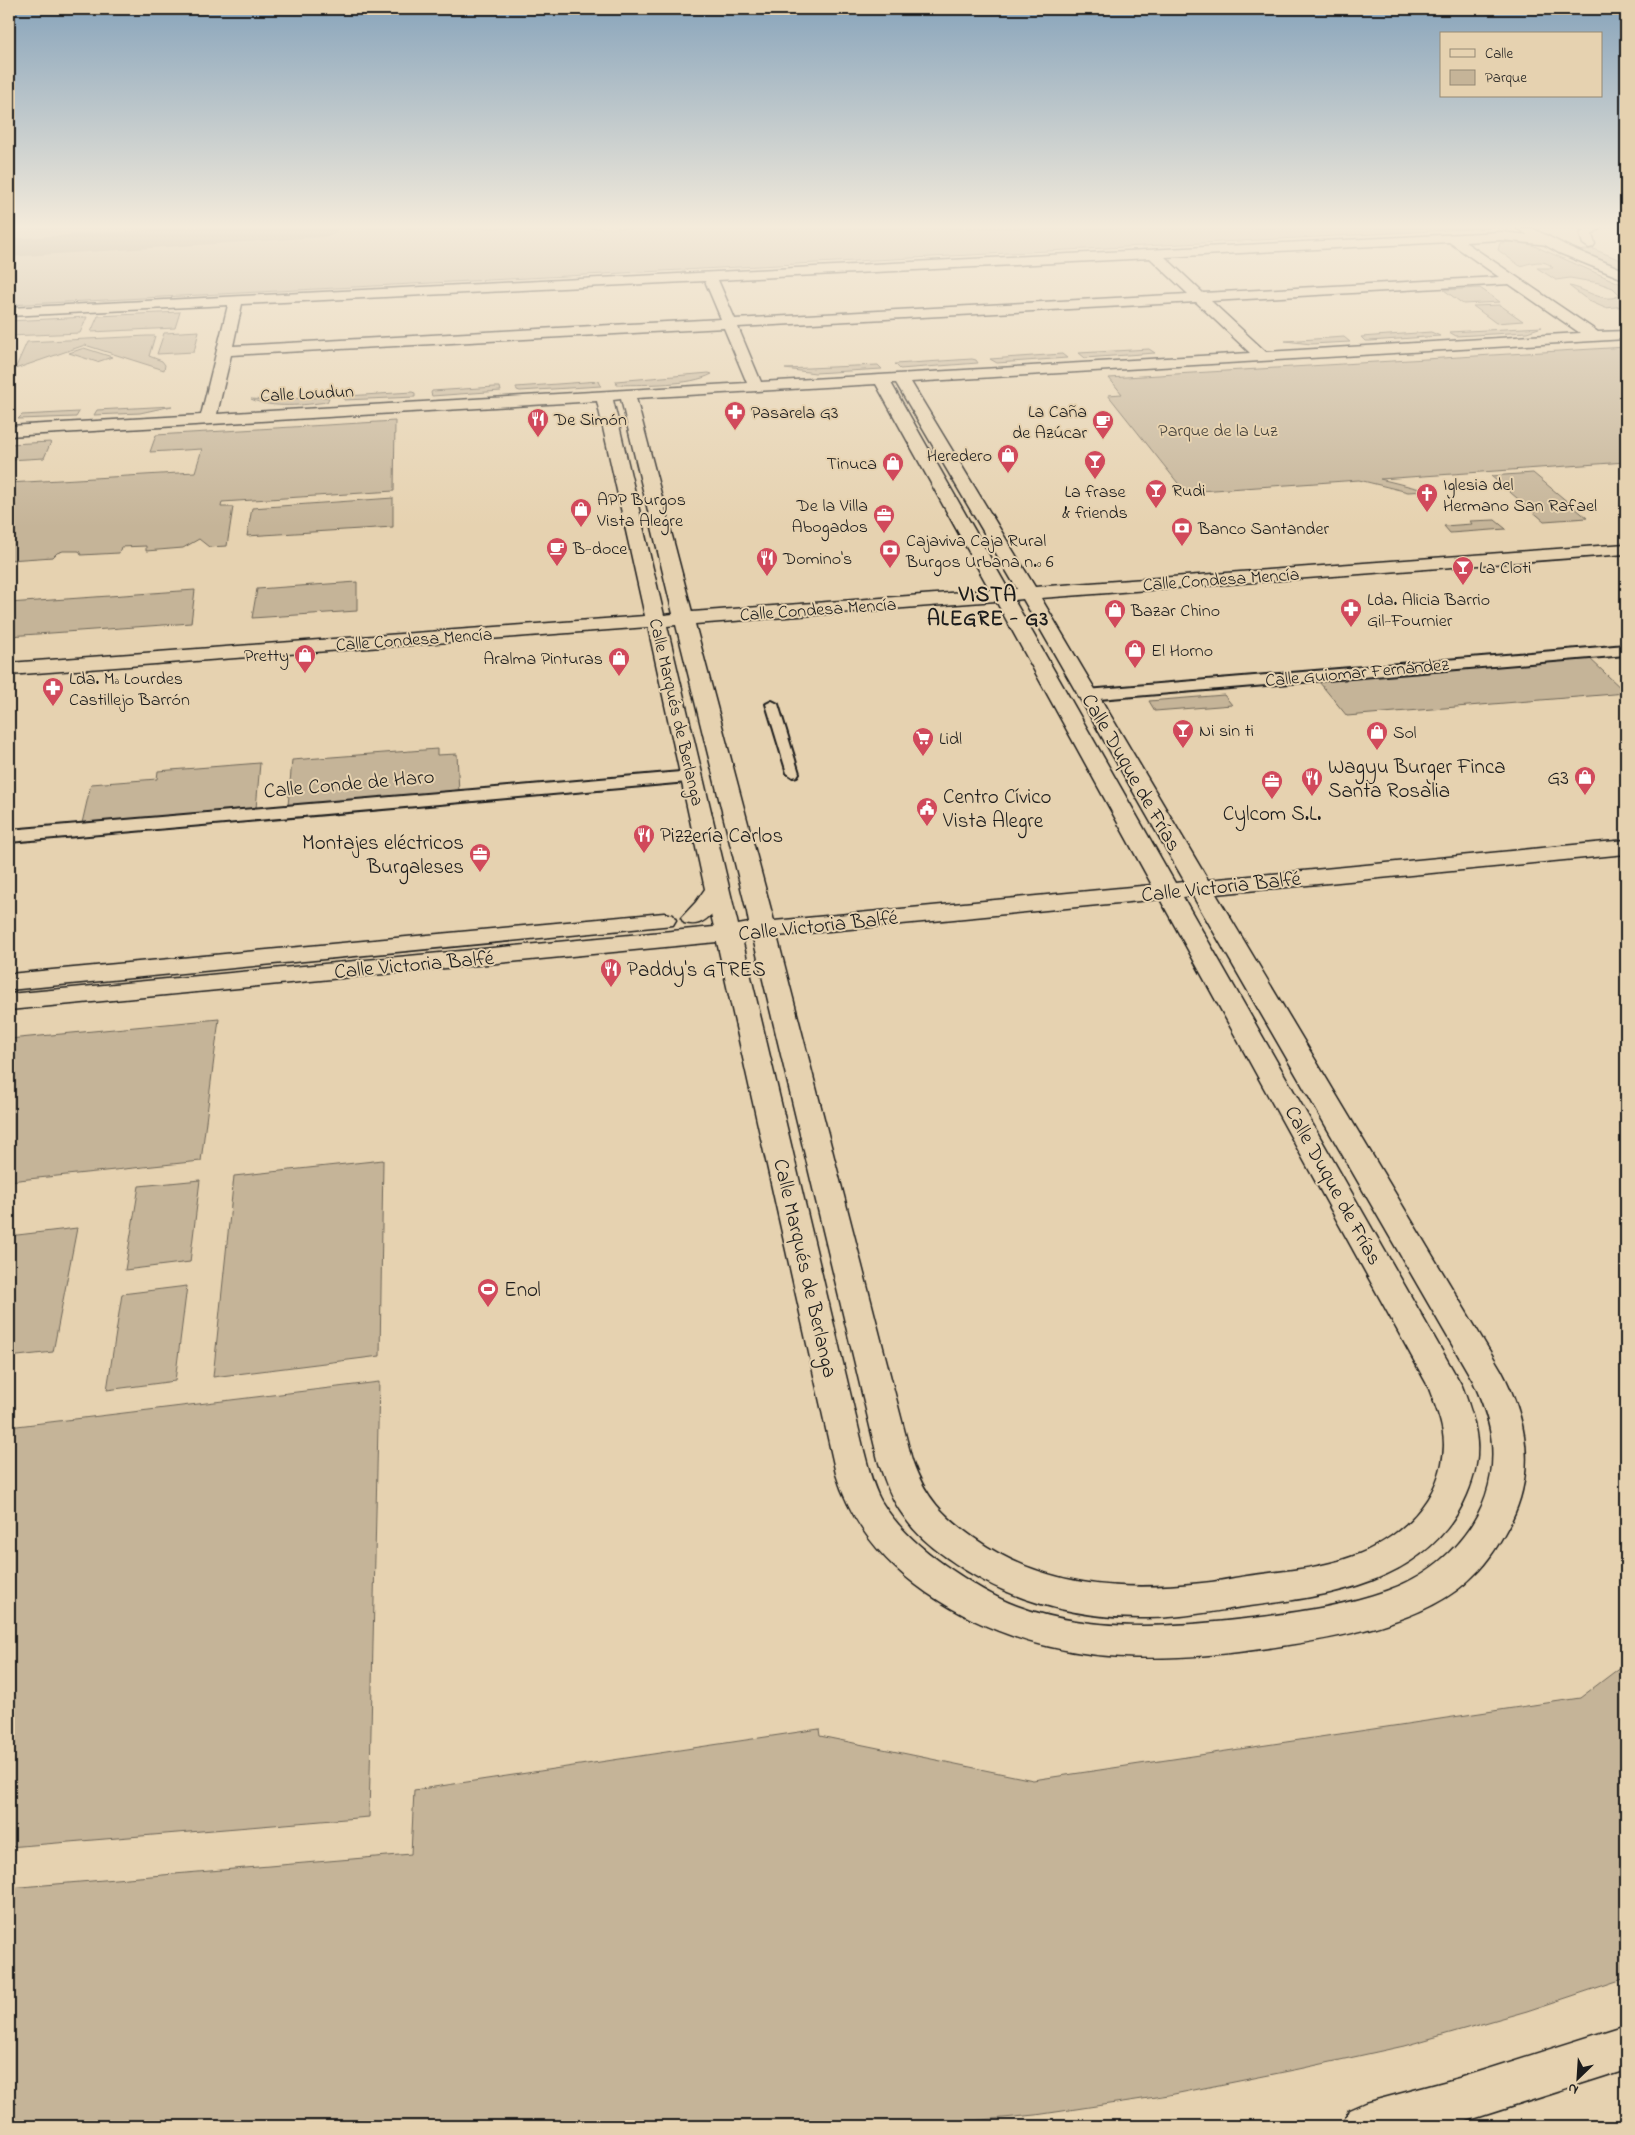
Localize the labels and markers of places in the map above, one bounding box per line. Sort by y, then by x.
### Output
pharmacy icon: Pasarela G3 [723,400,747,431]
place label: La Caña de Azúcar [1012,400,1087,447]
place label: Pasarela G3 [751,401,839,427]
restaurant icon: De Simón [526,407,550,438]
place label: De Simón [553,408,627,434]
cafe icon: La Caña de Azúcar [1091,409,1115,440]
shop icon: Heredero [996,443,1020,474]
place label: Heredero [927,444,992,470]
bar icon: La frase & friends [1083,449,1107,480]
shop icon: Tinuca [881,451,905,482]
place label: Tinuca [827,452,877,478]
place label: Iglesia del Hermano San Rafael [1443,473,1597,520]
bar icon: Rudi [1144,478,1168,509]
place label: Rudi [1172,479,1206,505]
place label: La frase & friends [1062,480,1128,527]
church icon: Iglesia del Hermano San Rafael [1415,482,1439,513]
place label: APP Burgos Vista Alegre [596,488,686,536]
place label: De la Villa Abogados [792,494,868,542]
shop icon: APP Burgos Vista Alegre [569,497,593,528]
office icon: De la Villa Abogados [872,503,896,534]
bank icon: Banco Santander [1170,516,1194,547]
place label: Banco Santander [1197,517,1330,543]
place label: Cajaviva Caja Rural Burgos Urbana n.º 6 [905,529,1054,577]
cafe icon: B-doce [545,536,569,567]
place label: B-doce [572,537,628,563]
bank icon: Cajaviva Caja Rural Burgos Urbana n.º 6 [878,538,902,569]
restaurant icon: Domino's [755,546,779,577]
place label: Domino's [782,547,852,573]
bar icon: La Cloti [1451,555,1475,586]
place label: La Cloti [1479,556,1531,582]
place label: Lda. Alicia Barrio Gil-Fournier [1367,588,1490,635]
pharmacy icon: Lda. Alicia Barrio Gil-Fournier [1339,597,1363,628]
shop icon: Bazar Chino [1103,598,1127,629]
place label: Bazar Chino [1130,599,1220,625]
shop icon: El Horno [1123,638,1147,669]
place label: El Horno [1151,639,1213,665]
shop icon: Pretty [293,643,317,674]
place label: Pretty [244,644,289,670]
shop icon: Aralma Pinturas [607,646,631,677]
place label: Aralma Pinturas [483,647,603,673]
place label: Lda. Mª Lourdes Castillejo Barrón [69,667,190,714]
pharmacy icon: Lda. Mª Lourdes Castillejo Barrón [41,676,65,707]
bar icon: Ni sin ti [1171,718,1195,749]
place label: Ni sin ti [1199,719,1254,745]
shop icon: Sol [1365,720,1389,751]
place label: Sol [1393,721,1416,747]
supermarket icon: Lidl [911,726,935,757]
place label: Lidl [939,727,962,753]
place label: Wagyu Burger Finca Santa Rosalia [1328,753,1506,807]
place label: G3 [1547,764,1569,794]
shop icon: G3 [1573,765,1597,796]
restaurant icon: Wagyu Burger Finca Santa Rosalia [1300,766,1324,797]
office icon: Cylcom S.L. [1260,769,1284,800]
place label: Centro Cívico Vista Alegre [942,783,1052,839]
public building icon: Centro Cívico Vista Alegre [915,796,939,827]
place label: Cylcom S.L. [1223,800,1321,832]
place label: Pizzería Carlos [660,822,783,852]
restaurant icon: Pizzería Carlos [632,823,656,854]
place label: Montajes eléctricos Burgaleses [302,829,464,885]
office icon: Montajes eléctricos Burgaleses [468,842,492,873]
place label: Paddy's GTRES [627,956,766,988]
restaurant icon: Paddy's GTRES [599,957,623,988]
place label: Enol [504,1276,541,1306]
sports icon: Enol [476,1277,500,1308]

